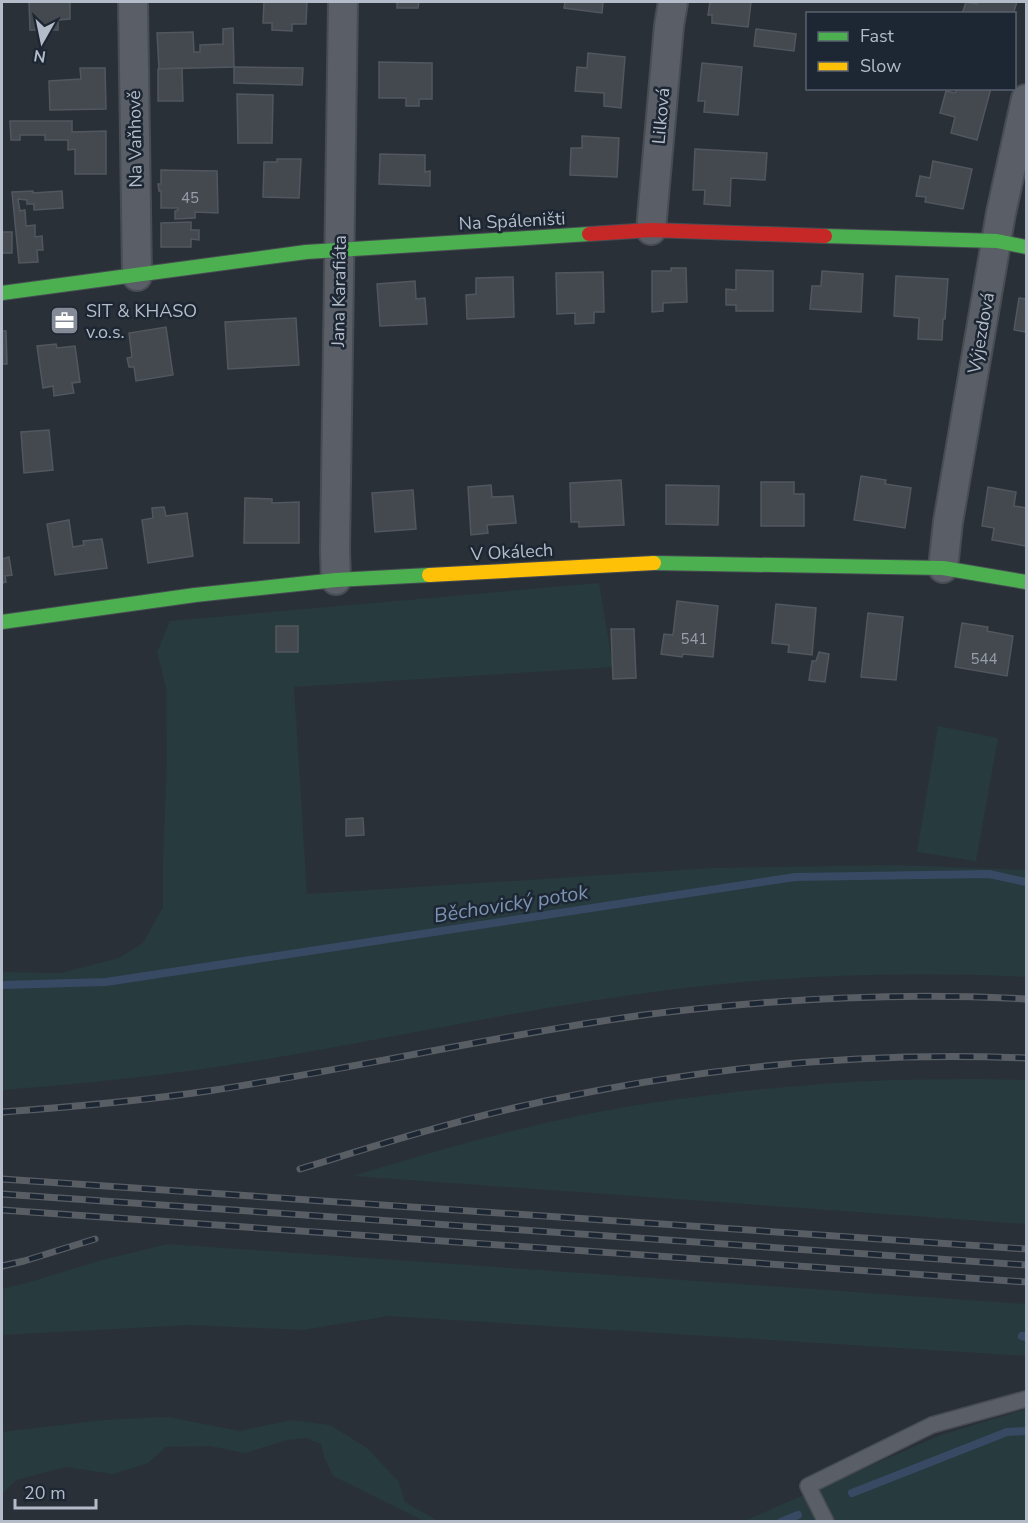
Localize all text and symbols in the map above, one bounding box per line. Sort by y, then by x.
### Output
north arrow [12,12,72,72]
legend [806,12,1016,90]
text: Fast [860,24,895,48]
text: N [32,44,47,68]
text: Slow [860,54,901,78]
street label: Lilková [647,87,675,145]
street label: Na Vaňhově [122,90,148,188]
house number: 45 [181,188,199,208]
street label: Na Spáleništi [458,206,566,236]
street label: Jana Karafiáta [326,235,352,348]
street label: Výjezdová [962,290,1000,376]
place label: SIT & KHASO v.o.s. [86,299,197,344]
office icon: SIT & KHASO v.o.s. [49,305,81,337]
street label: V Okálech [469,538,554,566]
house number: 541 [680,629,708,649]
house number: 544 [970,649,998,669]
water label: Běchovický potok [432,878,591,930]
scale bar [15,1472,96,1510]
text: 20 m [24,1481,66,1505]

